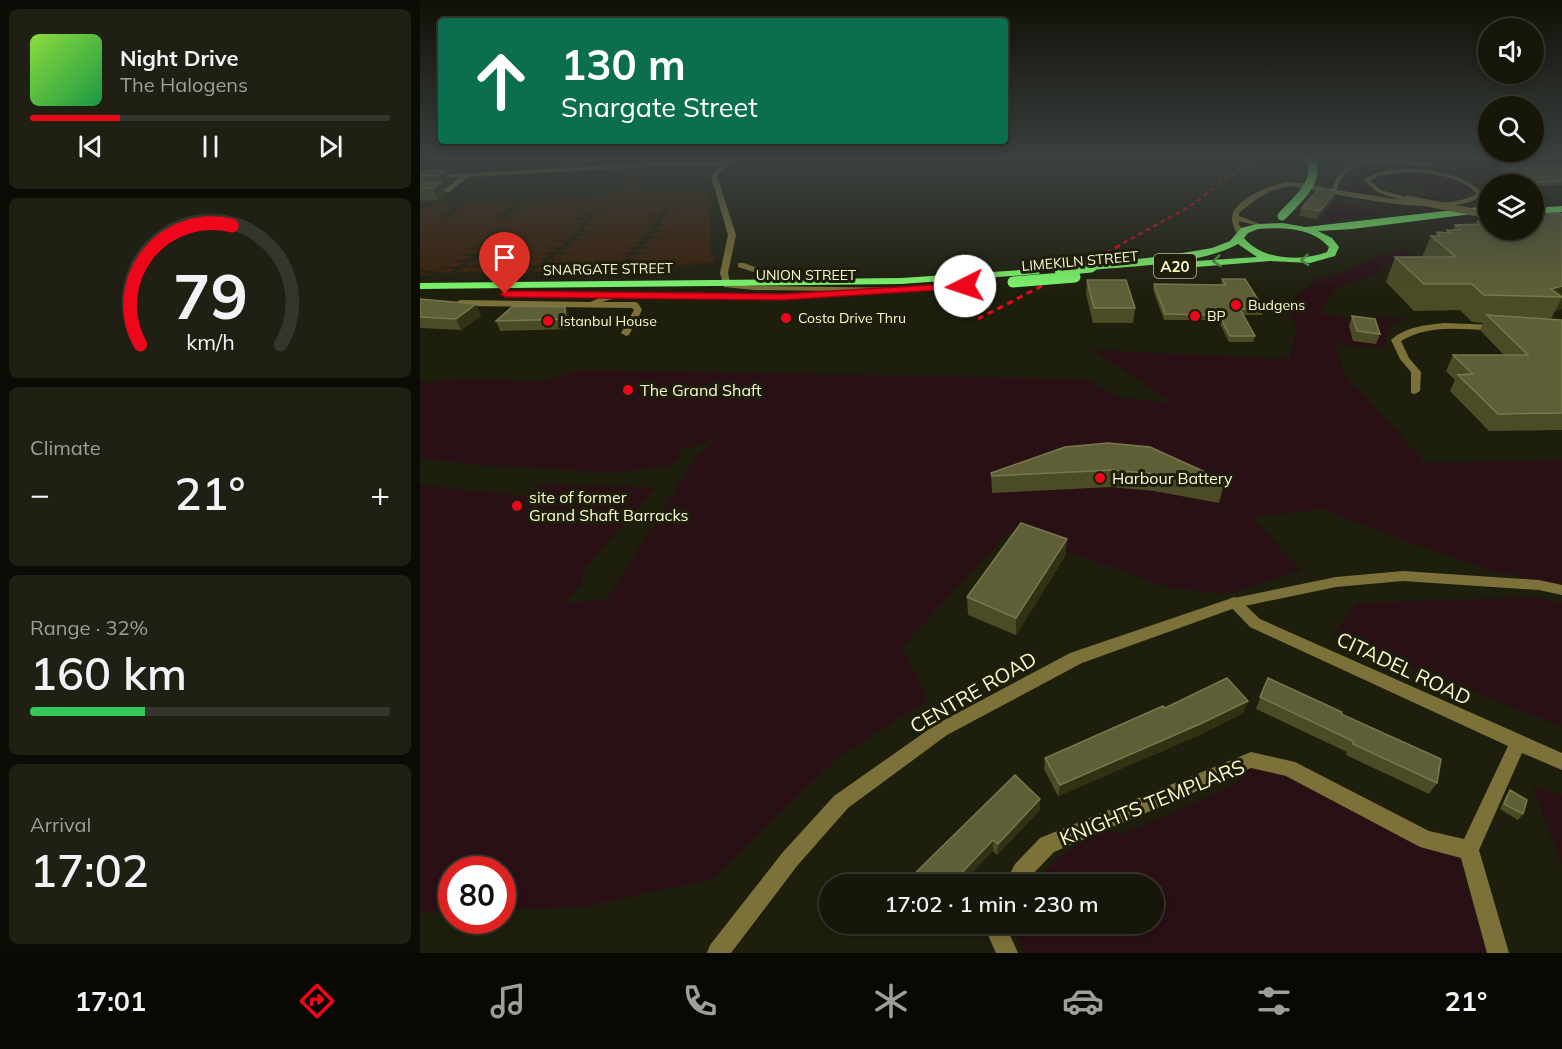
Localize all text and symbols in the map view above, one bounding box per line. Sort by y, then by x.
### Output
map controls [1478,18,1544,240]
button: sound [1478,18,1544,84]
text: 130 m [561,38,686,91]
icon: ahead [462,42,540,120]
text: Night Drive [120,44,239,72]
text: The Halogens [120,72,248,97]
text: Snargate Street [561,90,758,124]
button: search [1478,96,1544,162]
icon: previous [74,130,107,163]
icon: pause [194,130,227,163]
icon: next [314,130,347,163]
button: layers [1478,174,1544,240]
pin [479,232,530,294]
icon: arrive [488,241,521,274]
street label: LIMEKILN STREET [1021,247,1140,275]
one-way arrow [1301,253,1310,266]
position arrow [933,254,997,318]
road number: A20 [1154,254,1196,278]
one-way arrow [1213,254,1222,267]
text: 79 [173,256,247,335]
street label: SNARGATE STREET [543,259,674,279]
street label: UNION STREET [756,266,857,284]
place label: Budgens [1248,296,1305,314]
marker: Budgens [1229,298,1243,312]
place label: BP [1207,307,1226,325]
place label: Costa Drive Thru [798,309,906,327]
marker: BP [1188,309,1202,323]
marker: Costa Drive Thru [779,311,793,325]
place label: Istanbul House [560,312,657,330]
marker: Istanbul House [541,314,555,328]
text: km/h [186,328,234,355]
place label: The Grand Shaft [640,380,762,400]
marker: The Grand Shaft [621,383,635,397]
text: Climate [30,435,101,460]
text: 21° [175,465,245,521]
place label: Harbour Battery [1112,468,1233,488]
marker: Harbour Battery [1093,471,1107,485]
text: − [30,473,50,514]
text: + [370,473,390,514]
place label: site of former Grand Shaft Barracks [529,487,689,525]
marker: site of former Grand Shaft Barracks [510,499,524,513]
text: Range · 32% [30,615,148,640]
street label: CITADEL ROAD [1333,626,1475,710]
text: 160 km [30,645,187,701]
street label: CENTRE ROAD [905,646,1041,738]
street label: KNIGHTS TEMPLARS [1056,753,1248,851]
text: Arrival [30,812,91,837]
text: 17:02 [30,842,149,898]
speed limit sign: 80 [438,856,516,934]
text: 17:02 · 1 min · 230 m [884,890,1099,918]
icon: directions [296,980,338,1022]
icon: music [487,980,529,1022]
icon: phone [679,980,721,1022]
icon: climate [870,980,912,1022]
icon: car [1062,980,1104,1022]
icon: filters [1253,980,1295,1022]
text: 17:01 [75,984,146,1018]
text: 21° [1445,984,1487,1018]

